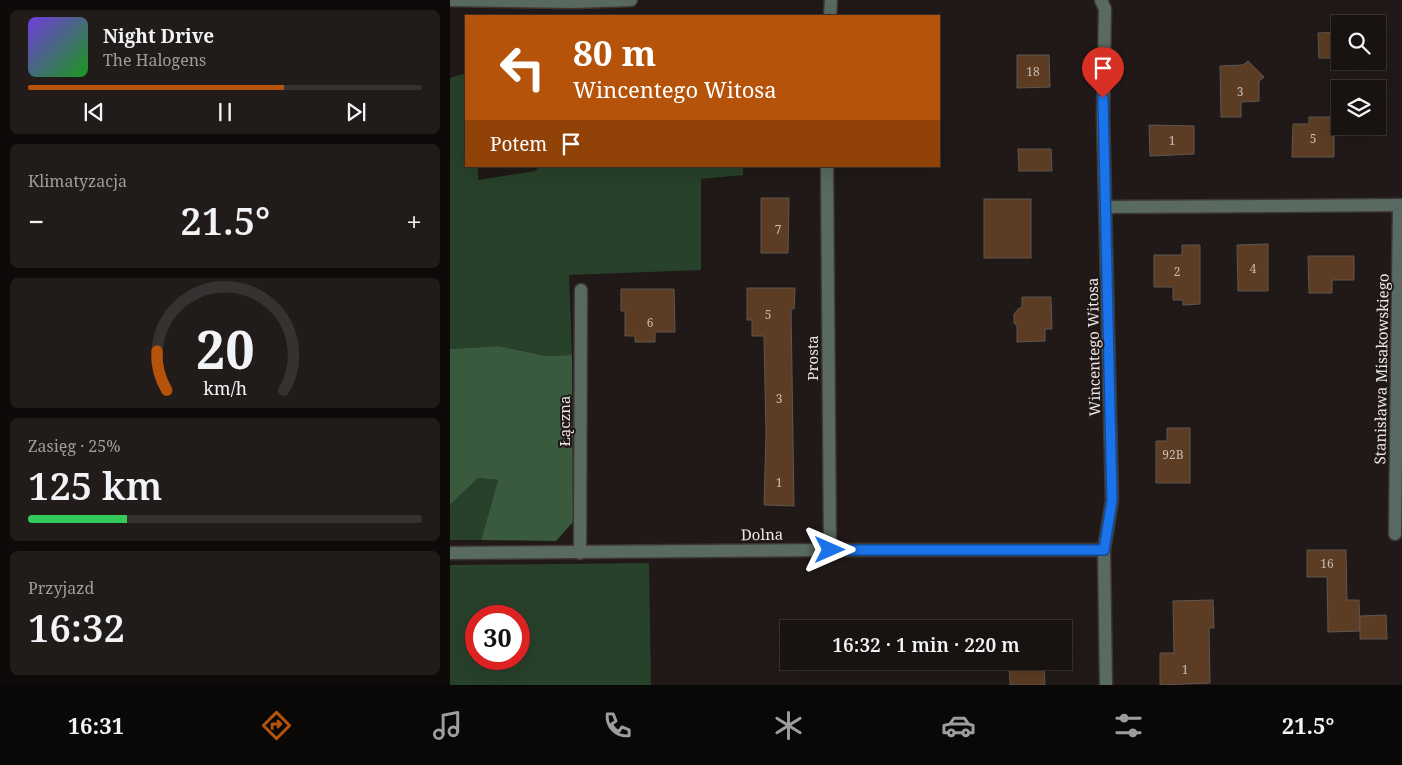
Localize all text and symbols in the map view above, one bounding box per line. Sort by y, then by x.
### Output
map controls [1331,15,1386,135]
button: search [1331,15,1386,70]
text: Night Drive [103,23,214,49]
text: 80 m [573,29,656,76]
icon: left [490,35,555,100]
pin [1082,47,1124,98]
text: The Halogens [103,49,206,71]
icon: arrive [1089,54,1117,82]
house number: 18 [1026,63,1040,80]
text: Wincentego Witosa [573,74,777,104]
button: layers [1331,80,1386,135]
house number: 3 [1237,83,1244,100]
icon: previous [80,98,108,126]
icon: pause [211,98,239,126]
icon: next [342,98,370,126]
icon: arrive [557,130,585,158]
house number: 5 [1310,130,1316,147]
text: Potem [490,131,547,157]
house number: 1 [1169,132,1175,149]
text: Klimatyzacja [28,170,127,192]
text: 21.5° [180,194,270,246]
text: − [28,202,44,240]
text: + [406,202,422,240]
house number: 7 [775,221,782,238]
house number: 4 [1250,260,1257,277]
house number: 2 [1174,263,1180,280]
street label: Stanisława Misakowskiego [1369,273,1393,465]
street label: Wincentego Witosa [1082,277,1104,417]
house number: 5 [765,306,771,323]
text: 20 [196,313,254,384]
house number: 6 [647,314,654,331]
street label: Prosta [802,335,822,381]
text: km/h [203,376,247,400]
house number: 3 [776,390,783,407]
street label: Łączna [554,396,574,446]
text: Zasięg · 25% [28,435,121,457]
house number: 92B [1162,446,1184,463]
text: 125 km [28,459,162,511]
house number: 1 [776,474,782,491]
position arrow [803,523,855,575]
street label: Dolna [741,524,783,544]
house number: 16 [1320,555,1334,572]
text: Przyjazd [28,577,94,599]
text: 16:32 [28,601,125,653]
speed limit sign: 30 [465,605,530,670]
text: 16:32 · 1 min · 220 m [832,632,1020,658]
house number: 1 [1182,661,1188,678]
icon: directions [259,708,294,743]
icon: music [430,708,465,743]
icon: phone [600,708,635,743]
icon: climate [771,708,806,743]
icon: car [941,708,976,743]
icon: filters [1111,708,1146,743]
text: 16:31 [68,710,124,740]
text: 21.5° [1282,710,1334,740]

